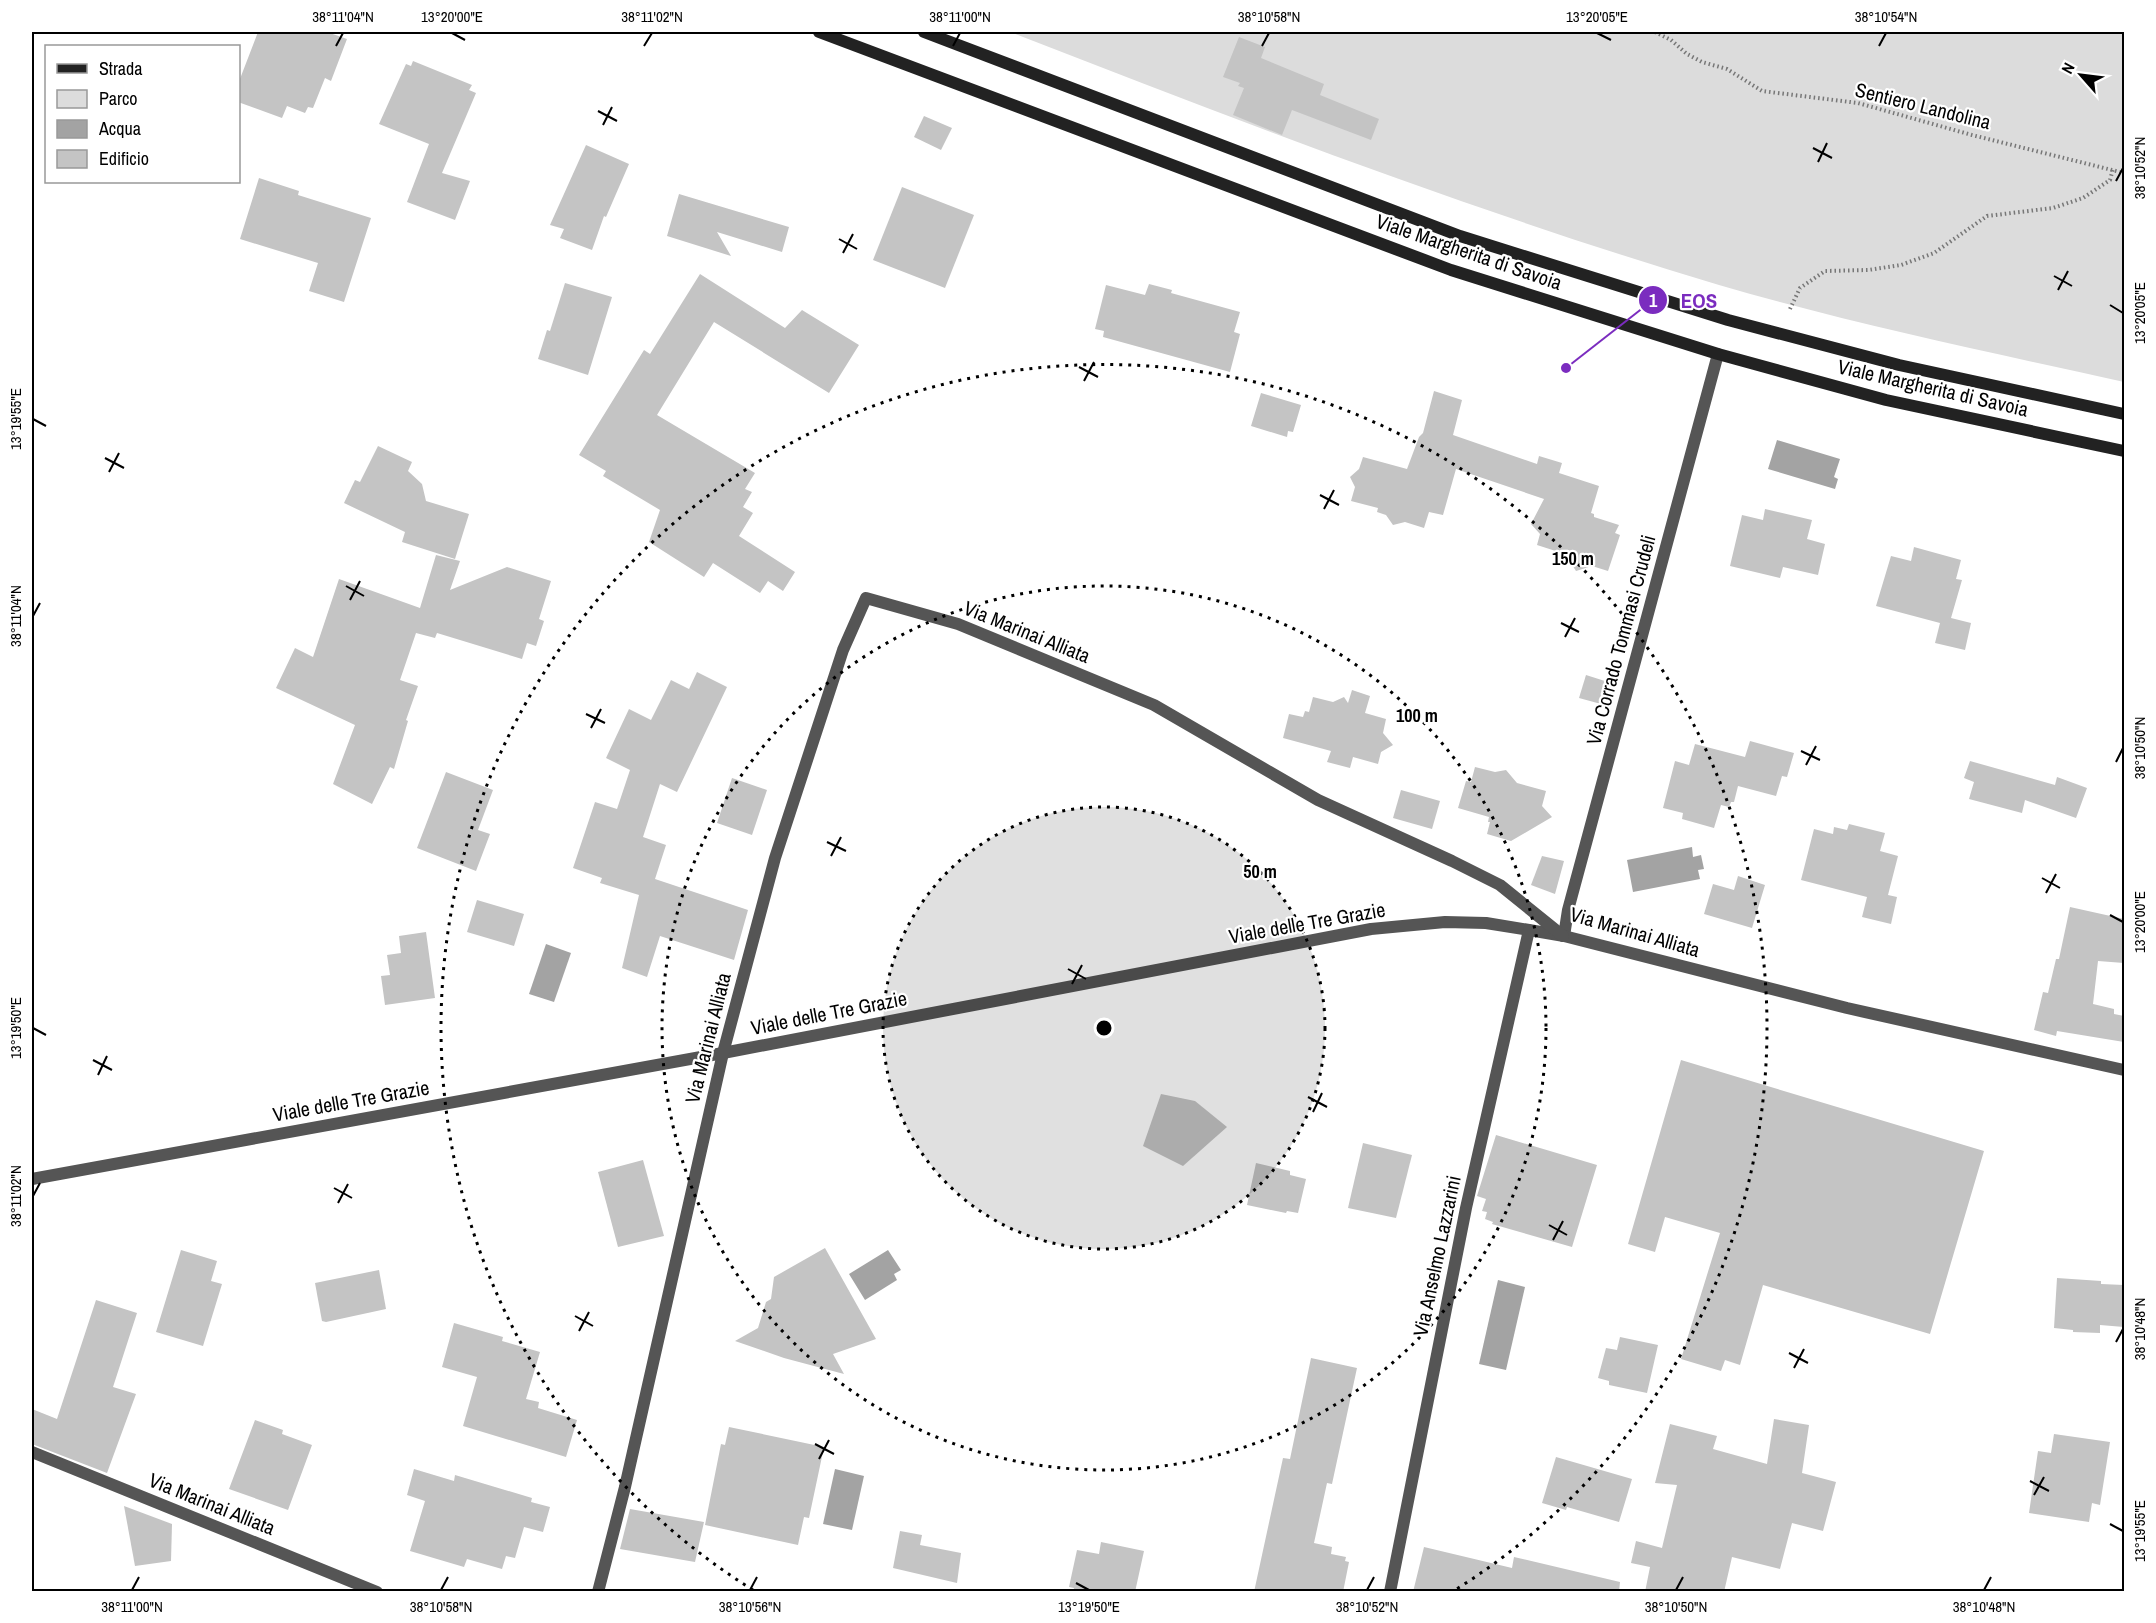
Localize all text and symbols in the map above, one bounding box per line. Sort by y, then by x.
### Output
text: 38°11'04"N [312,6,374,27]
text: 13°20'00"E [421,6,483,27]
text: 38°11'02"N [621,6,683,27]
text: 38°11'00"N [929,6,991,27]
text: 38°10'58"N [1238,6,1300,27]
text: 13°20'05"E [1566,6,1628,27]
text: 38°10'54"N [1855,6,1917,27]
legend [45,45,240,183]
north arrow [2051,45,2111,105]
text: Strada [99,56,143,81]
text: N [2056,59,2080,77]
street label: Sentiero Landolina [1853,76,1994,135]
text: Parco [99,86,138,111]
text: Acqua [98,116,141,141]
text: 38°10'52"N [2129,137,2150,199]
text: Edificio [99,146,149,171]
street label: Viale Margherita di Savoia [1373,207,1566,296]
callout: EOS [1638,281,1729,320]
text: 13°20'05"E [2129,282,2150,344]
text: EOS [1681,286,1717,315]
text: 1 [1649,288,1658,313]
street label: Viale Margherita di Savoia [1835,352,2031,423]
text: 13°19'55"E [5,388,26,450]
street label: Via Corrado Tommasi Crudeli [1579,532,1662,748]
text: 150 m [1552,546,1594,571]
text: 38°11'04"N [5,585,26,647]
street label: Via Marinai Alliata [960,594,1094,669]
text: 100 m [1396,703,1438,728]
text: 38°10'50"N [2129,717,2150,779]
text: 50 m [1243,859,1277,884]
text: 13°20'00"E [2129,891,2150,953]
street label: Viale delle Tre Grazie [1227,895,1387,950]
street label: Via Marinai Alliata [1567,900,1703,963]
street label: Via Marinai Alliata [678,970,737,1106]
street label: Viale delle Tre Grazie [749,984,909,1041]
text: 13°19'50"E [5,997,26,1059]
centre of rings [1094,1018,1114,1038]
street label: Viale delle Tre Grazie [271,1073,431,1128]
text: 38°11'02"N [5,1165,26,1227]
street label: Via Anselmo Lazzarini [1406,1173,1467,1339]
text: 38°10'48"N [2129,1298,2150,1360]
street label: Via Marinai Alliata [145,1466,279,1541]
text: 13°19'55"E [2129,1500,2150,1562]
text: 38°11'00"N [101,1596,163,1617]
text: 38°10'58"N [410,1596,472,1617]
text: 38°10'56"N [719,1596,781,1617]
text: 13°19'50"E [1058,1596,1120,1617]
text: 38°10'52"N [1336,1596,1398,1617]
text: 38°10'50"N [1645,1596,1707,1617]
text: 38°10'48"N [1953,1596,2015,1617]

